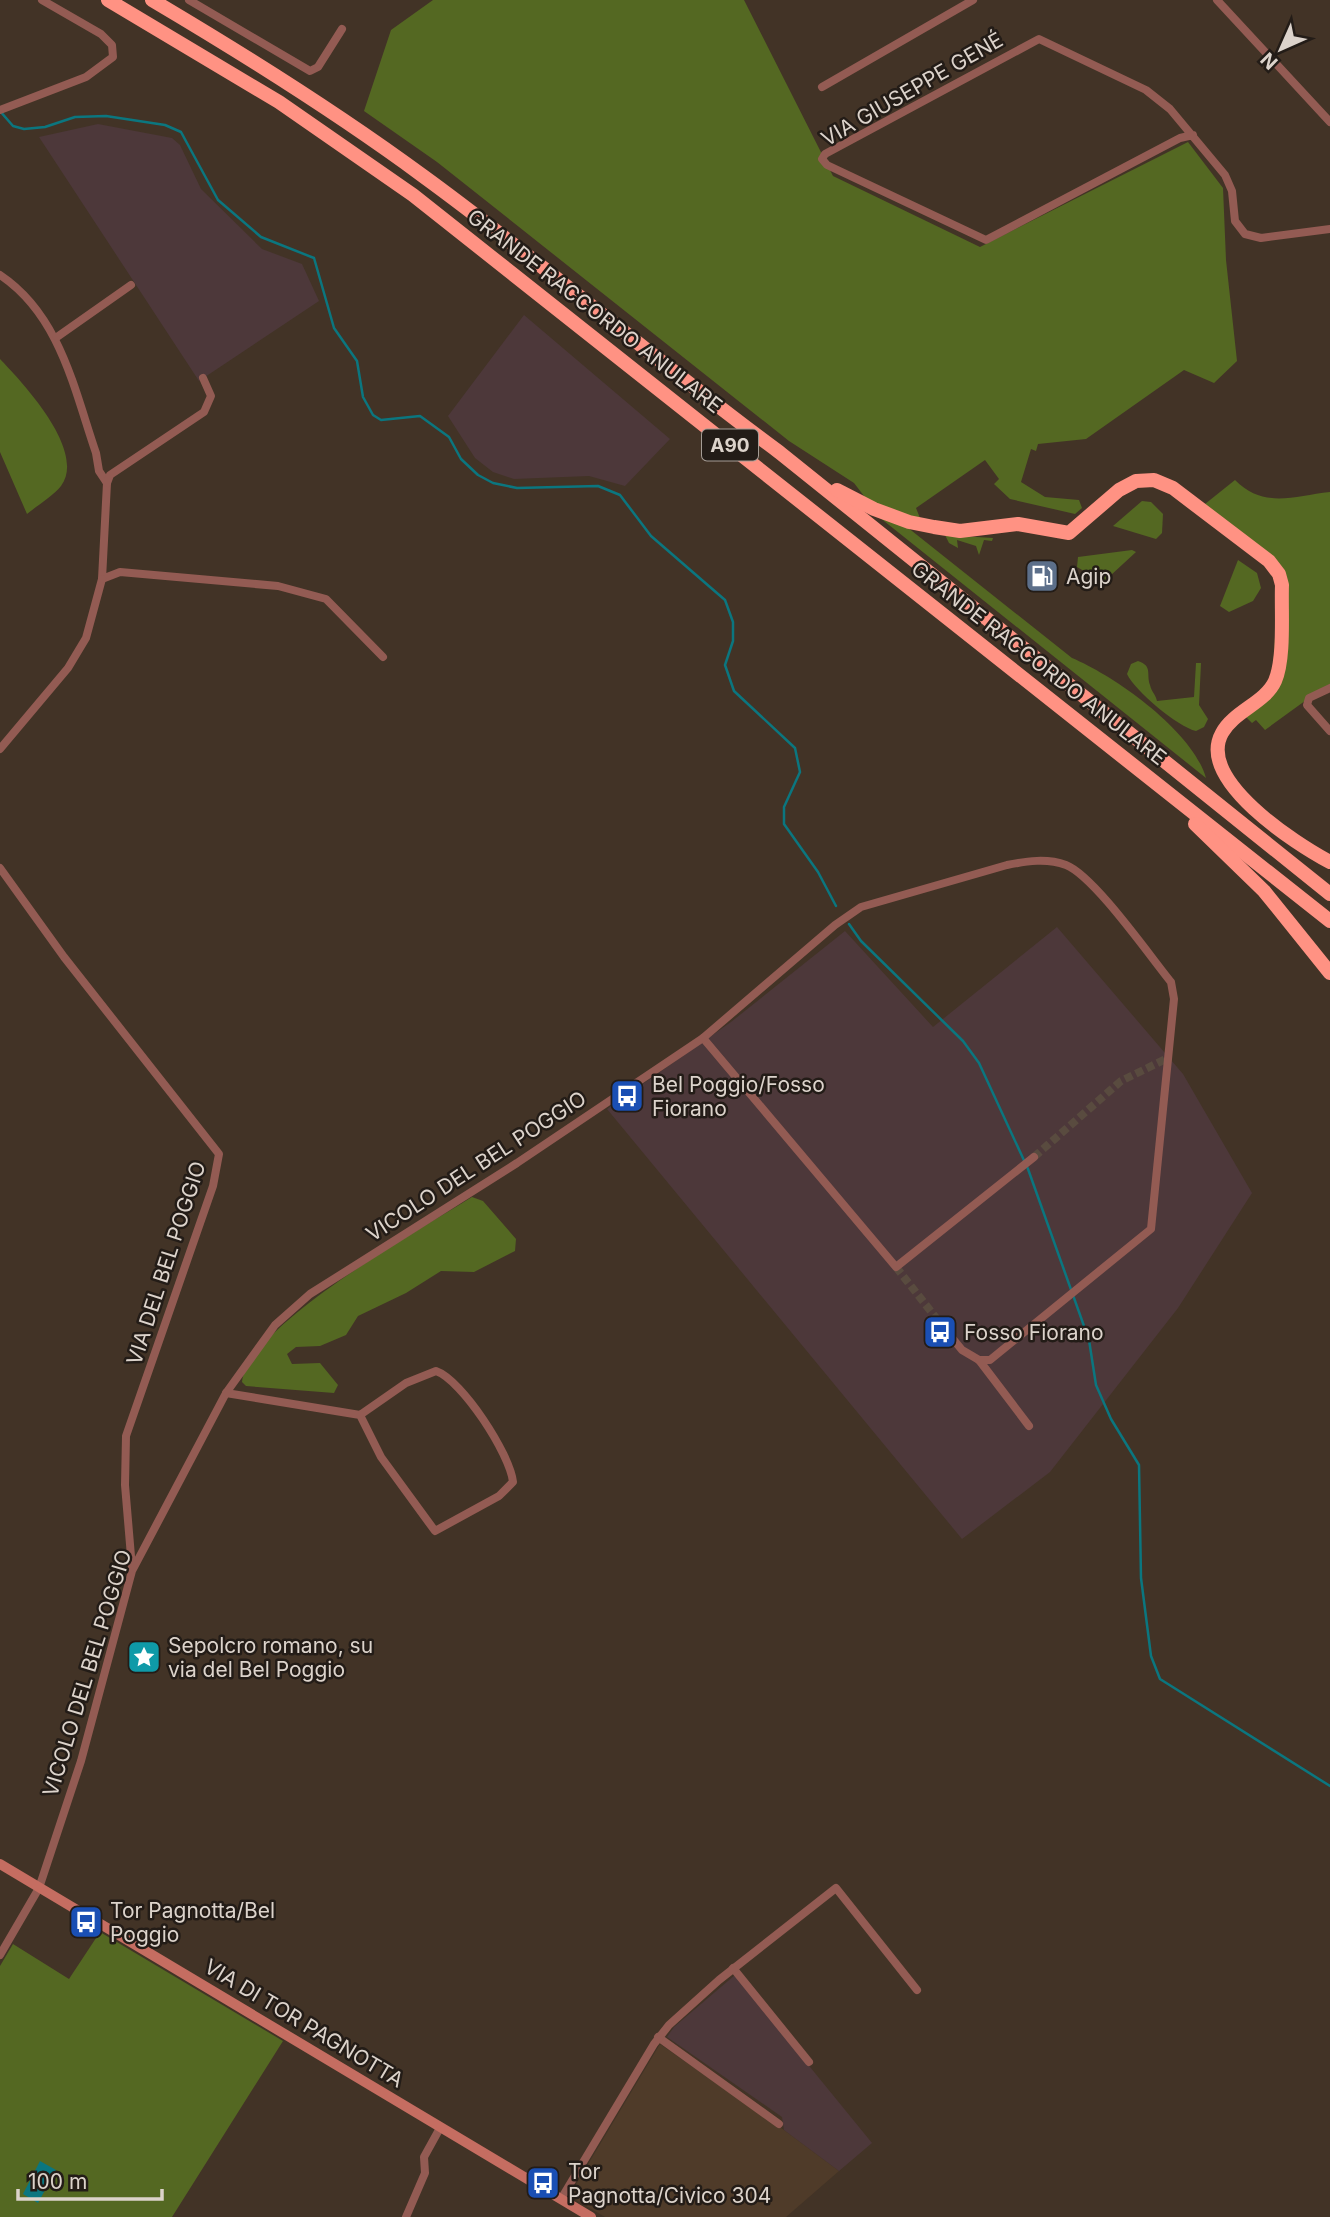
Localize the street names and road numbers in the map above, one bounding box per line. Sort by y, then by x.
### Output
street label: VIA GIUSEPPE GENÉ [816,26,1007,151]
street label: GRANDE RACCORDO ANULARE [463,204,727,418]
road number: A90 [702,430,758,460]
street label: GRANDE RACCORDO ANULARE [907,556,1171,770]
street label: VICOLO DEL BEL POGGIO [361,1086,591,1246]
street label: VIA DEL BEL POGGIO [121,1158,211,1368]
street label: VICOLO DEL BEL POGGIO [37,1546,137,1800]
street label: VIA DI TOR PAGNOTTA [200,1954,408,2092]

